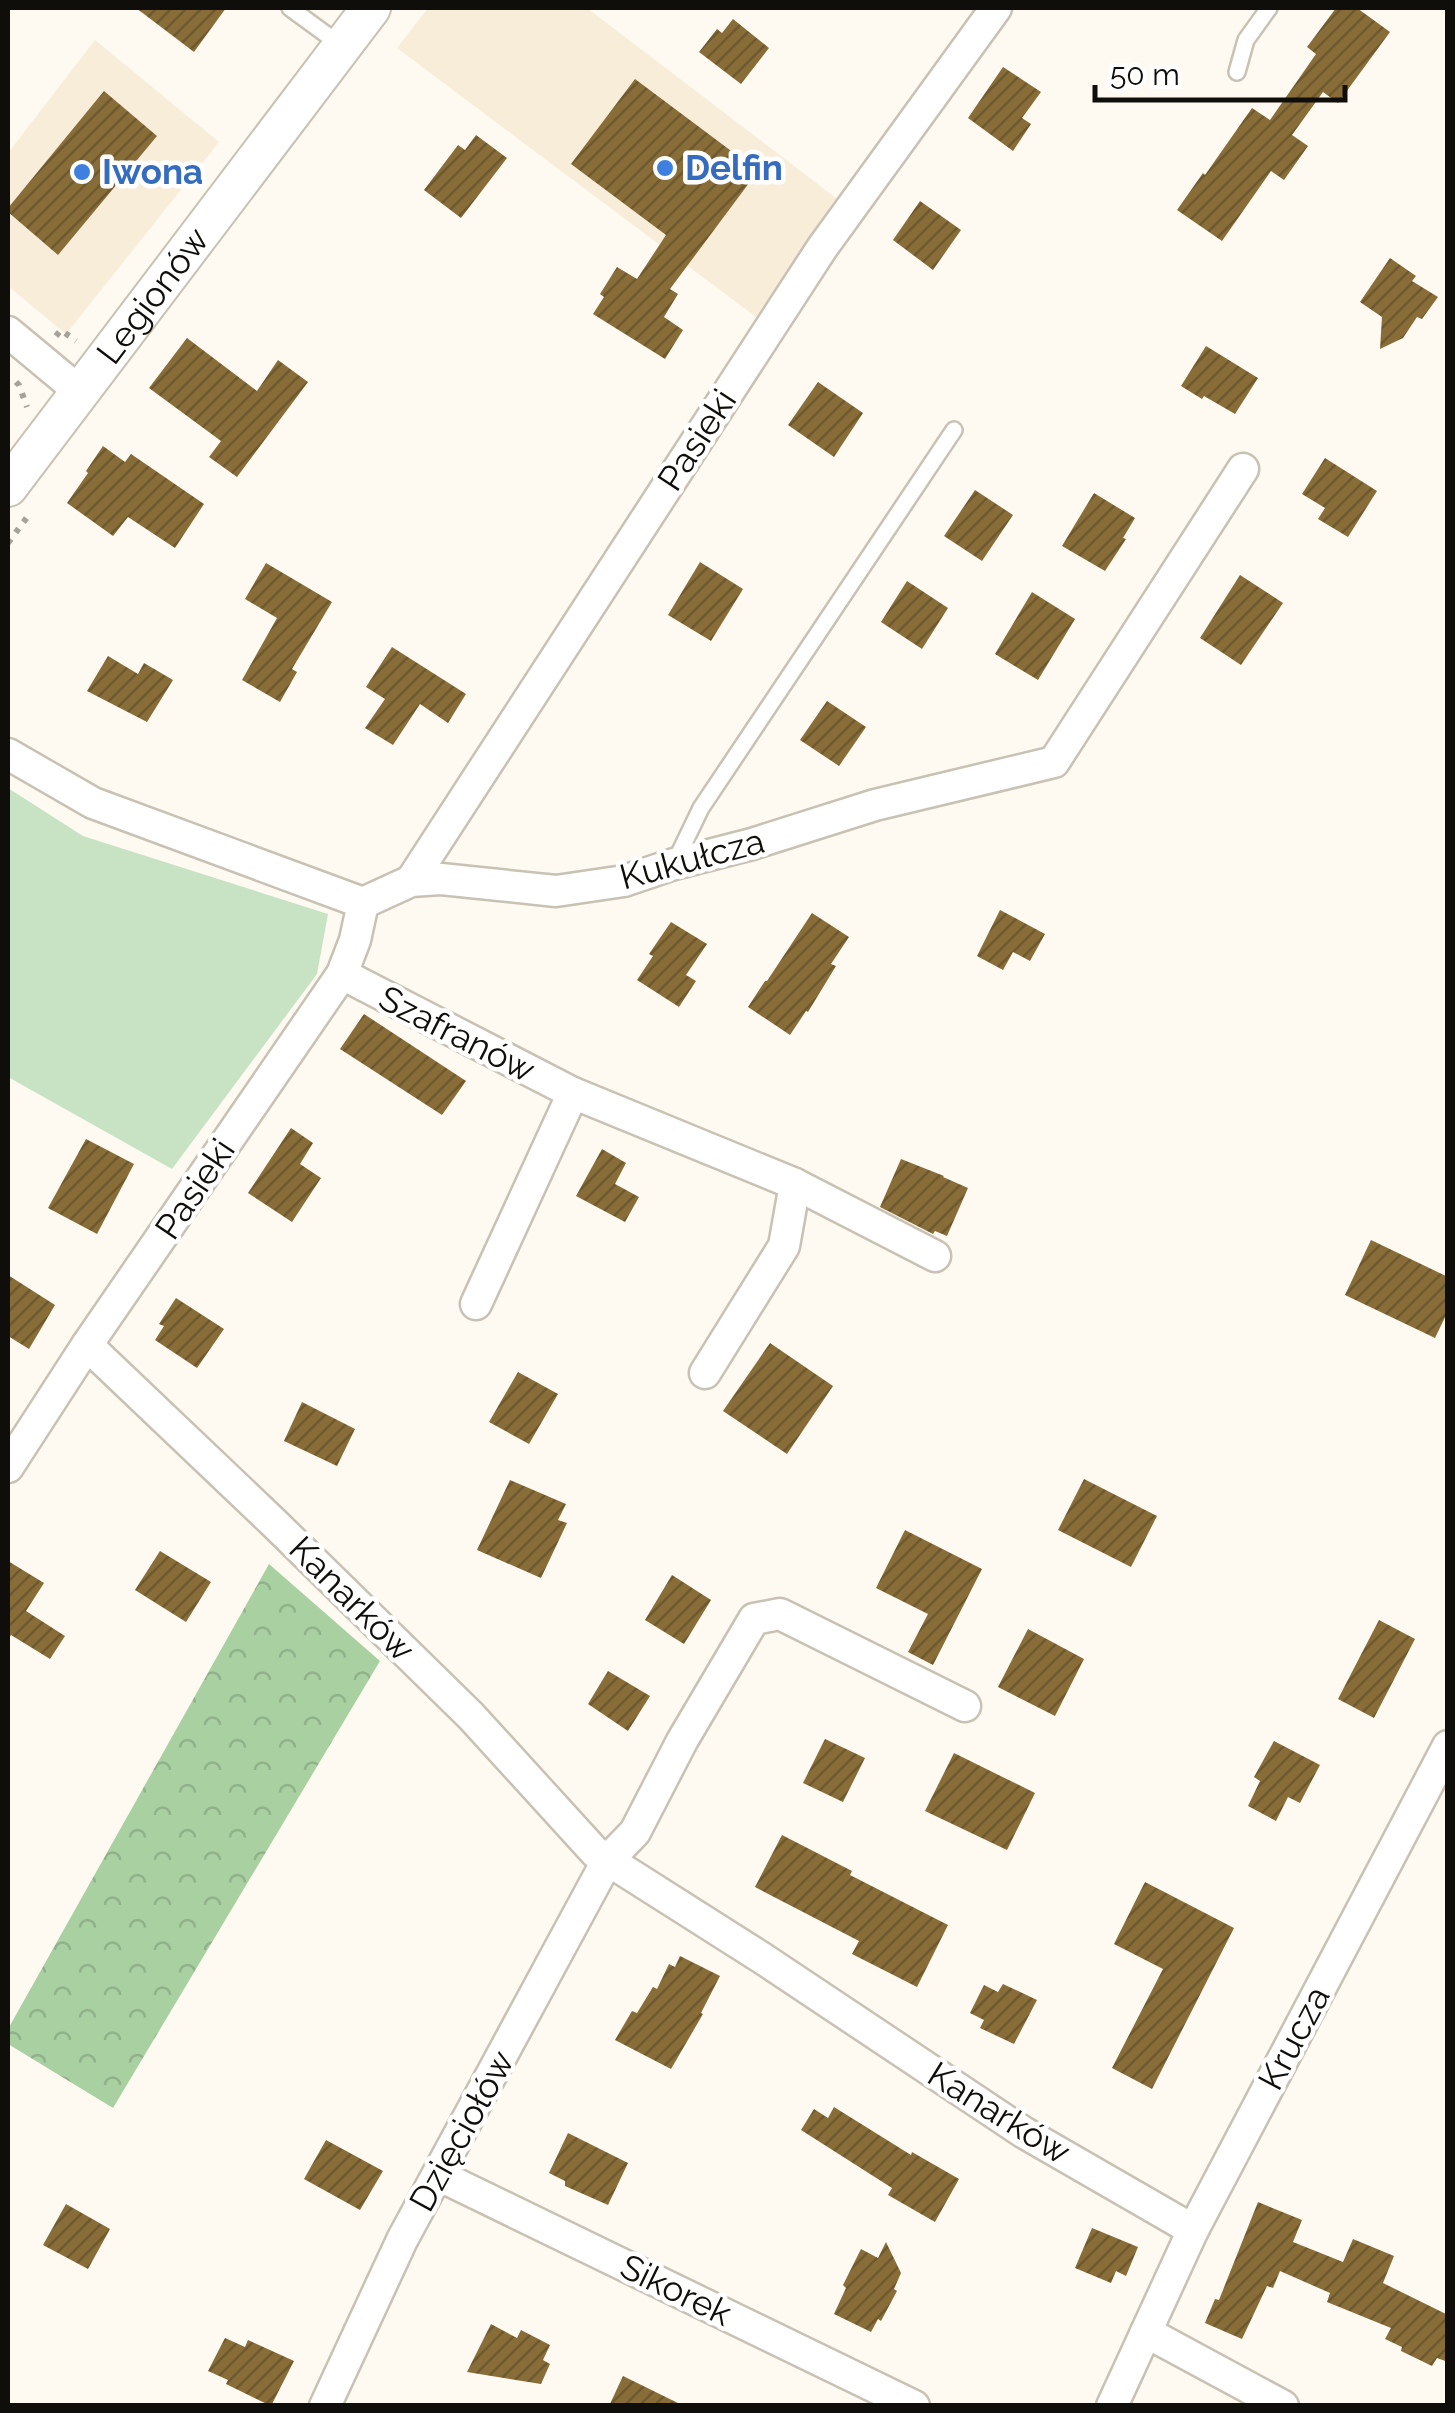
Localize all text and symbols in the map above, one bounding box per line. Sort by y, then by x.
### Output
scale bar [1095,40,1345,102]
text: 50 m [1110,57,1180,92]
place label: Delfin [685,147,783,188]
place label: Iwona [102,151,203,192]
marker: Delfin [654,157,676,179]
marker: Iwona [71,161,93,183]
street label: Legionów [88,219,217,371]
street label: Pasieki [649,382,744,498]
street label: Kukułcza [615,820,769,897]
street label: Szafranów [372,977,542,1090]
street label: Pasieki [146,1131,243,1247]
street label: Kanarków [281,1528,423,1670]
street label: Krucza [1249,1979,1338,2096]
street label: Dzięciołów [401,2043,522,2218]
street label: Kanarków [921,2053,1078,2172]
street label: Sikorek [614,2245,739,2334]

